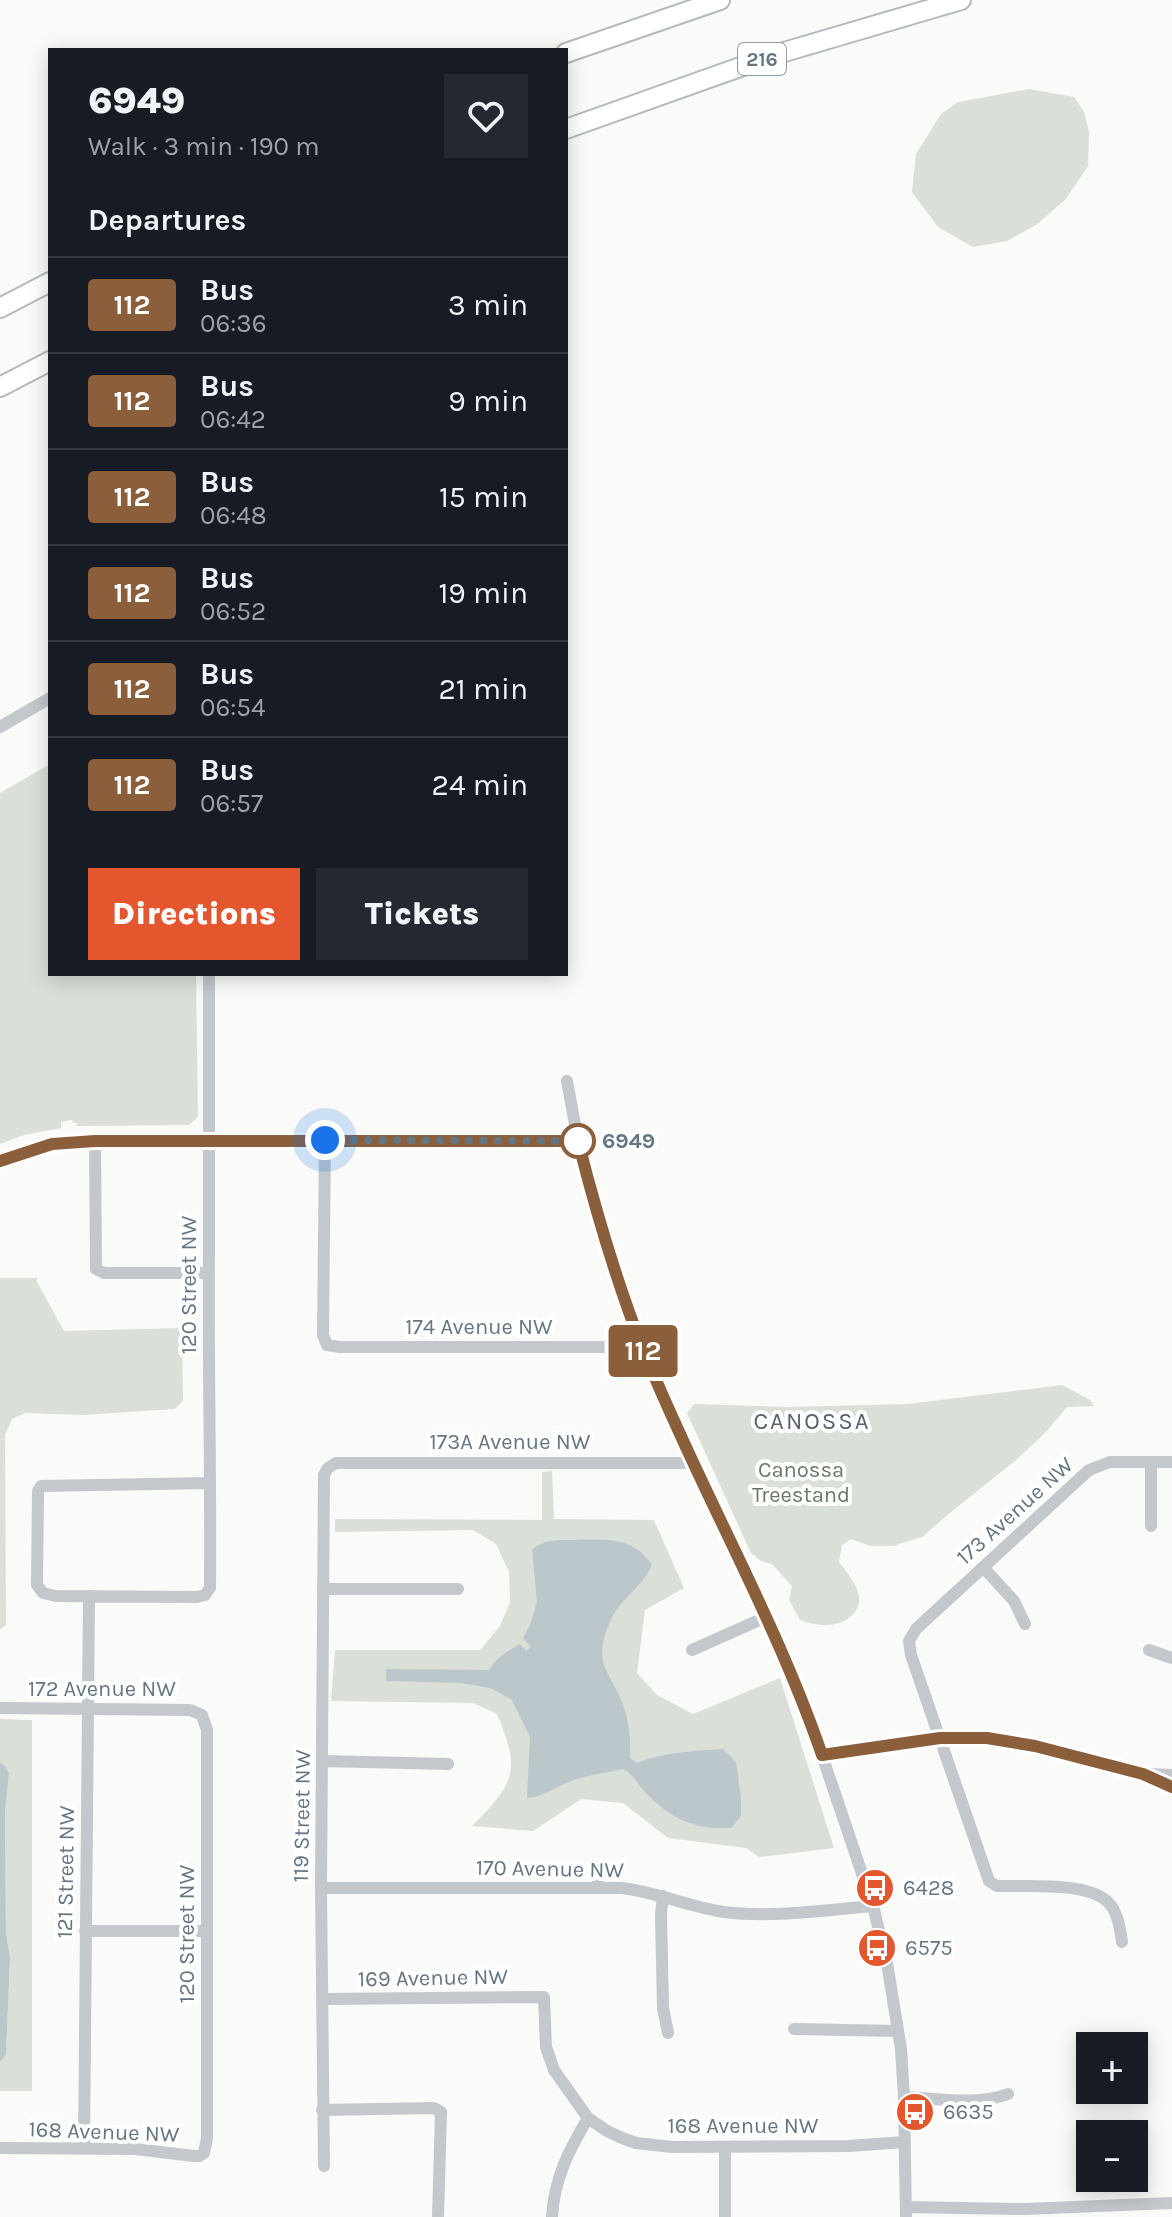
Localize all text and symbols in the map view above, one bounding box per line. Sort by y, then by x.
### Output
road number: 216 [738,43,786,75]
button: heart [444,74,528,158]
text: 6949 [88,78,185,123]
text: Walk · 3 min · 190 m [88,131,320,162]
text: Departures [88,202,246,238]
text: Bus [200,272,254,308]
text: 3 min [448,287,528,323]
text: 112 [114,288,150,321]
text: 06:36 [200,308,267,339]
text: Bus [200,368,254,404]
text: 9 min [448,383,528,419]
text: 112 [114,384,150,417]
text: 06:42 [200,404,266,435]
text: Bus [200,464,254,500]
text: 15 min [439,479,528,515]
text: 112 [114,480,150,513]
text: 06:48 [200,500,267,531]
text: Bus [200,560,254,596]
text: 19 min [438,575,528,611]
text: 112 [114,576,150,609]
text: 06:52 [200,596,266,627]
text: Bus [200,656,254,692]
text: 21 min [438,671,528,707]
text: 112 [114,672,150,705]
text: 06:54 [200,692,266,723]
text: Bus [200,752,254,788]
text: 24 min [432,767,528,803]
text: 112 [114,768,150,801]
text: 06:57 [200,788,263,819]
button: Directions [88,868,300,960]
button: Tickets [316,868,528,960]
your location [305,1120,345,1160]
marker: 6949 [561,1124,595,1158]
place label: 6949 [602,1128,655,1154]
street label: 120 Street NW [176,1215,202,1354]
street label: 174 Avenue NW [405,1314,553,1340]
line badge: 112 [597,1325,689,1377]
text: 112 [625,1334,661,1367]
district label: CANOSSA [753,1407,871,1435]
street label: 173A Avenue NW [430,1429,591,1455]
street label: 173 Avenue NW [951,1452,1079,1570]
park label: Canossa Treestand [752,1457,850,1508]
street label: 172 Avenue NW [28,1676,176,1702]
street label: 119 Street NW [288,1749,316,1883]
street label: 121 Street NW [52,1805,80,1939]
street label: 170 Avenue NW [476,1855,625,1883]
street label: 120 Street NW [174,1864,200,2003]
bus stop icon: 6428 [854,1867,896,1909]
place label: 6428 [903,1875,954,1901]
bus stop icon: 6575 [856,1927,898,1969]
place label: 6575 [905,1935,953,1961]
street label: 169 Avenue NW [358,1964,509,1992]
map controls [1076,2032,1148,2192]
button: + [1076,2032,1148,2104]
bus stop icon: 6635 [894,2091,936,2133]
place label: 6635 [943,2099,994,2125]
street label: 168 Avenue NW [668,2113,819,2139]
street label: 168 Avenue NW [28,2116,180,2148]
button: − [1076,2120,1148,2192]

